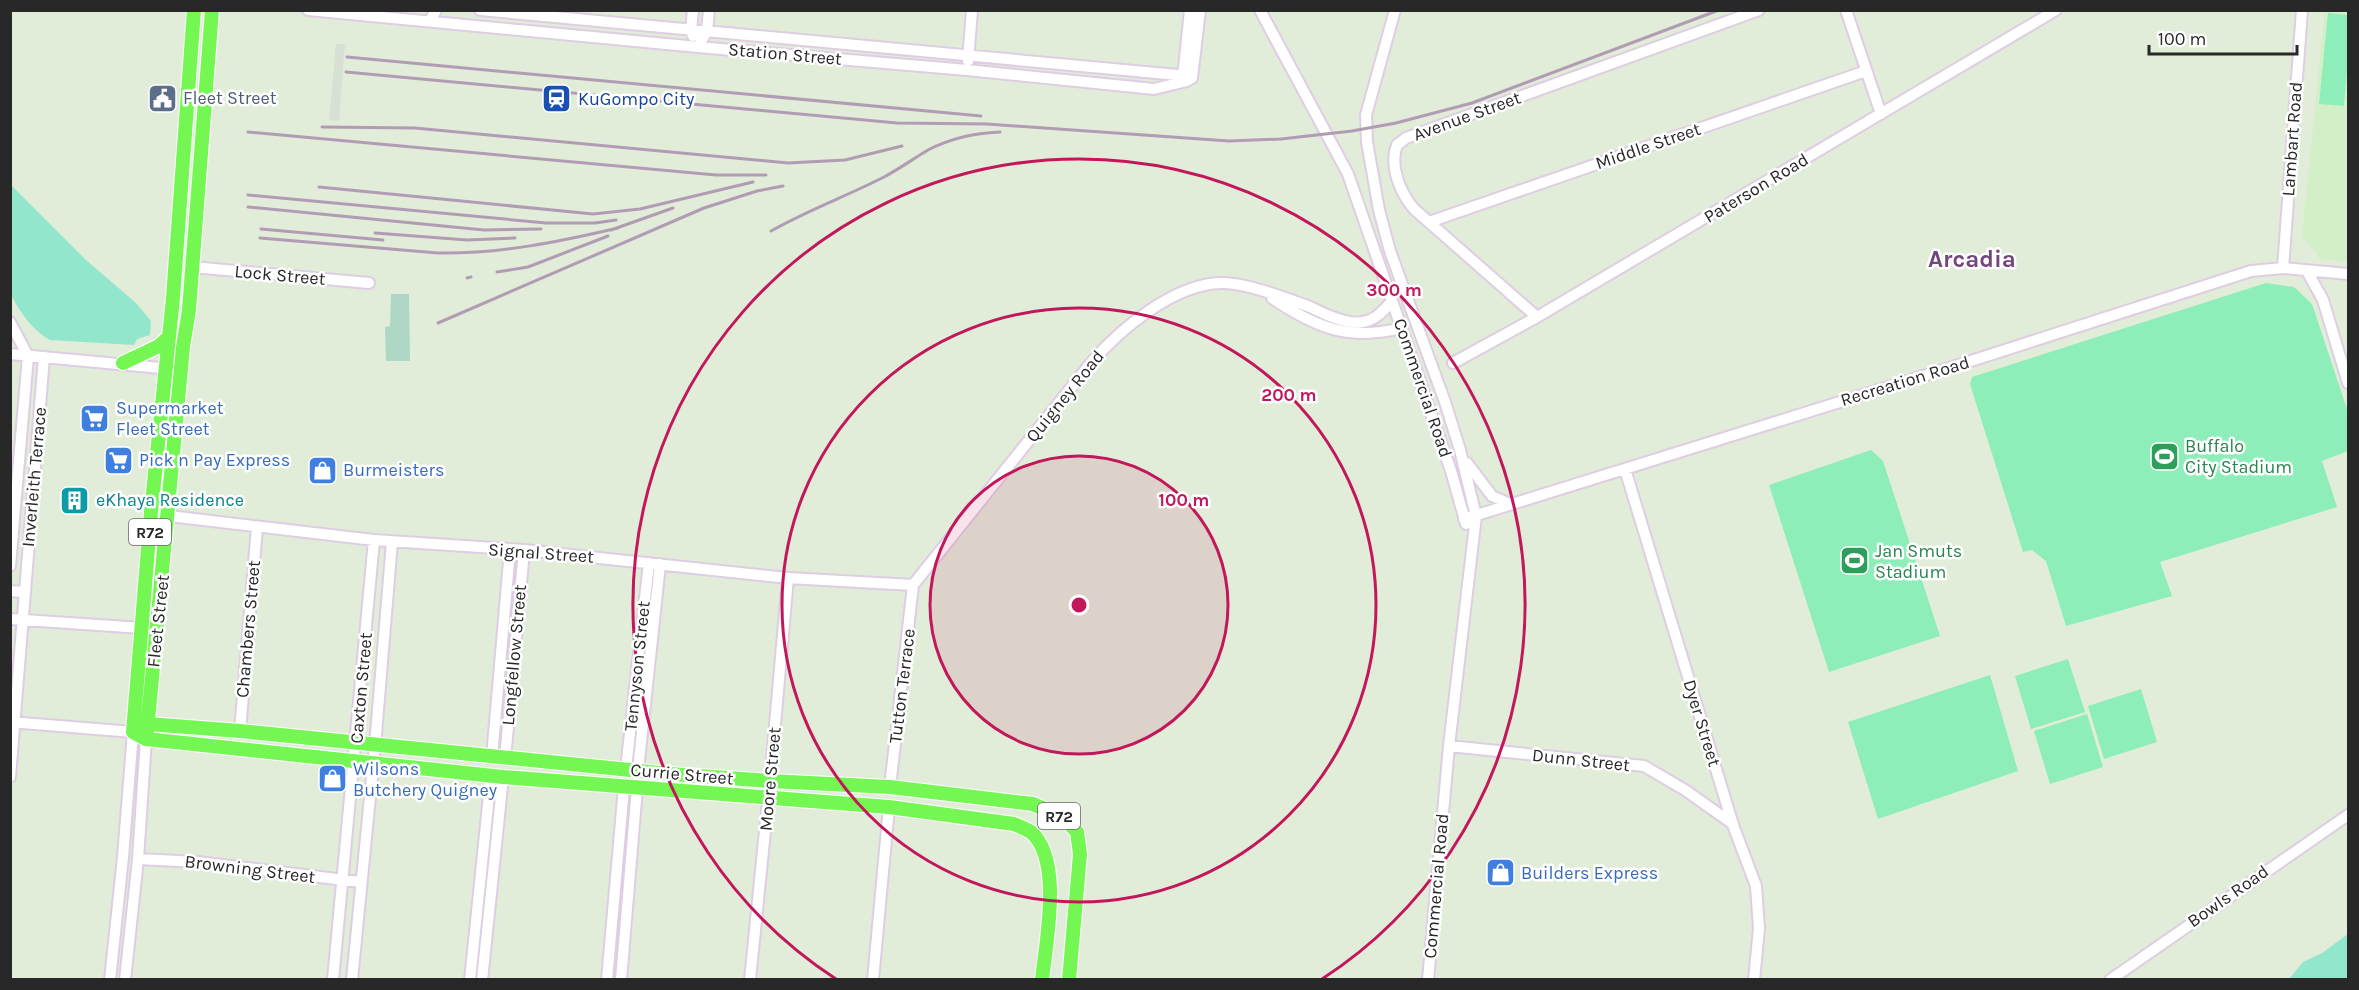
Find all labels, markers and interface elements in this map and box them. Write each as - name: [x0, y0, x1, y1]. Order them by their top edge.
- scale bar: [2149, 18, 2298, 56]
- text: 100 m: [2158, 28, 2206, 50]
- street label: Station Street: [727, 38, 843, 70]
- street label: Lambart Road: [2277, 81, 2307, 197]
- public building icon: Fleet Street: [146, 82, 178, 114]
- station icon: KuGompo City: [541, 83, 573, 115]
- street label: Avenue Street: [1410, 86, 1524, 146]
- place label: Fleet Street: [183, 87, 277, 109]
- place label: KuGompo City: [578, 88, 695, 110]
- street label: Middle Street: [1592, 118, 1704, 174]
- street label: Paterson Road: [1700, 148, 1812, 228]
- district label: Arcadia: [1928, 245, 2016, 273]
- street label: Lock Street: [234, 260, 327, 290]
- text: 300 m: [1366, 279, 1422, 301]
- street label: Commercial Road: [1389, 316, 1457, 460]
- street label: Quigney Road: [1021, 345, 1109, 447]
- street label: Recreation Road: [1838, 351, 1972, 411]
- text: 200 m: [1261, 384, 1317, 406]
- place label: Supermarket Fleet Street: [116, 397, 224, 440]
- supermarket icon: Supermarket Fleet Street: [79, 402, 111, 434]
- street label: Inverleith Terrace: [17, 406, 51, 548]
- place label: Buffalo City Stadium: [2185, 435, 2292, 478]
- sports icon: Buffalo City Stadium: [2148, 440, 2180, 472]
- supermarket icon: Pick n Pay Express: [102, 444, 134, 476]
- place label: Pick n Pay Express: [139, 449, 290, 471]
- shop icon: Burmeisters: [306, 454, 338, 486]
- place label: Burmeisters: [343, 459, 444, 481]
- building icon: eKhaya Residence: [59, 484, 91, 516]
- place label: eKhaya Residence: [96, 489, 244, 511]
- text: 100 m: [1159, 489, 1209, 511]
- road number: R72: [129, 519, 171, 545]
- street label: Signal Street: [487, 538, 595, 568]
- place label: Jan Smuts Stadium: [1875, 540, 1962, 583]
- sports icon: Jan Smuts Stadium: [1838, 545, 1870, 577]
- street label: Chambers Street: [231, 559, 265, 699]
- street label: Fleet Street: [142, 573, 174, 669]
- street label: Longfellow Street: [497, 583, 531, 726]
- centre of rings: [1069, 595, 1089, 615]
- street label: Tennyson Street: [619, 600, 655, 732]
- street label: Tutton Terrace: [884, 627, 920, 745]
- street label: Caxton Street: [345, 631, 377, 744]
- street label: Dyer Street: [1678, 677, 1726, 769]
- street label: Moore Street: [754, 726, 786, 832]
- street label: Dunn Street: [1531, 744, 1631, 776]
- place label: Wilsons Butchery Quigney: [353, 758, 498, 801]
- street label: Currie Street: [630, 759, 735, 789]
- shop icon: Wilsons Butchery Quigney: [316, 763, 348, 795]
- road number: R72: [1038, 803, 1080, 829]
- street label: Commercial Road: [1419, 813, 1453, 959]
- street label: Browning Street: [183, 850, 317, 888]
- shop icon: Builders Express: [1484, 857, 1516, 889]
- street label: Bowls Road: [2183, 860, 2273, 932]
- place label: Builders Express: [1521, 862, 1658, 884]

